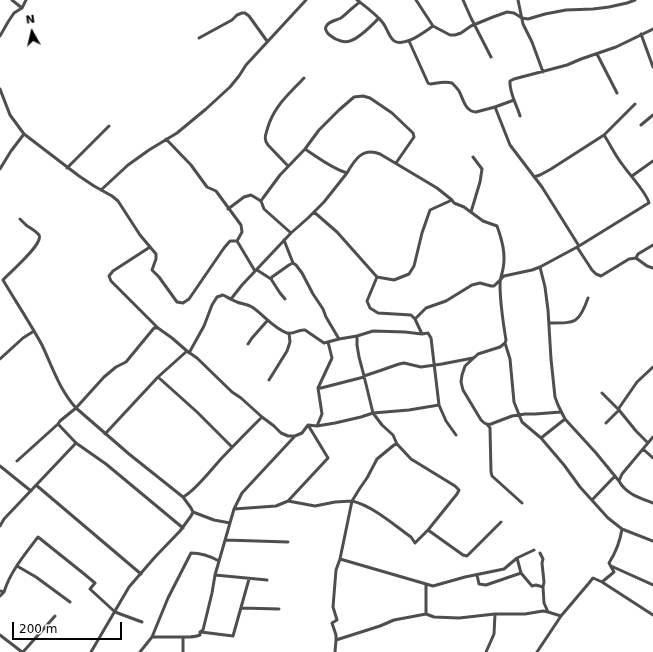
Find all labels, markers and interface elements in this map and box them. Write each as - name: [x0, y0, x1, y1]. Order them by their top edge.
- north arrow: [12, 12, 52, 52]
- text: N: [25, 13, 36, 27]
- scale bar: [14, 614, 124, 640]
- text: 200 m: [19, 622, 57, 636]

